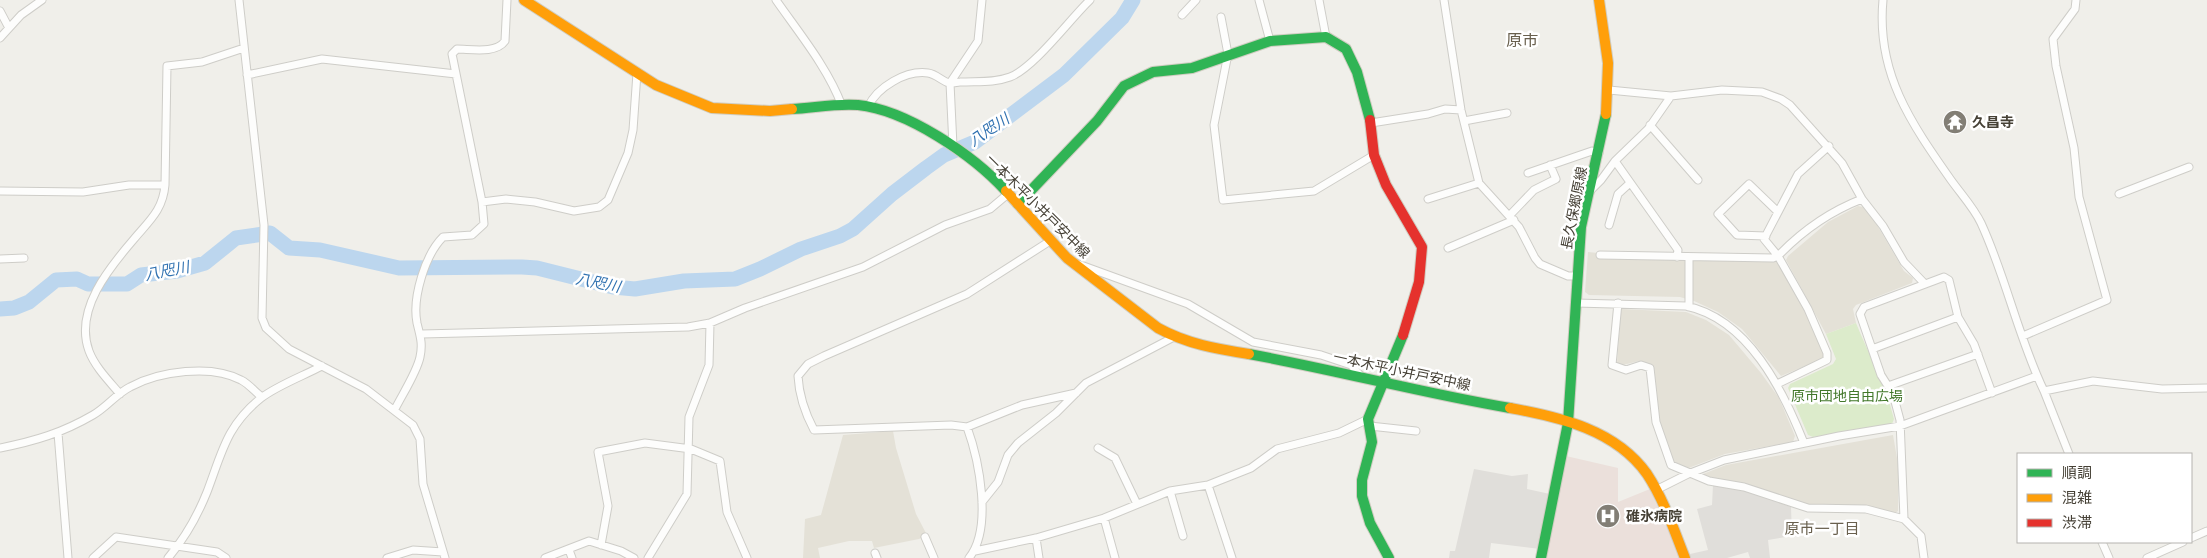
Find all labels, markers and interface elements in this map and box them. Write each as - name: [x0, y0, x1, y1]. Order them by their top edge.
- district label: 原市: [1506, 31, 1538, 50]
- water label: 八咫川: [965, 109, 1014, 150]
- temple icon: 久昌寺: [1942, 109, 1968, 135]
- place label: 久昌寺: [1972, 114, 2014, 131]
- street label: 一本木平小井戸安中線: [982, 151, 1093, 262]
- street label: 長久保郷原線: [1558, 165, 1591, 251]
- water label: 八咫川: [143, 257, 193, 284]
- water label: 八咫川: [574, 270, 624, 297]
- street label: 一本木平小井戸安中線: [1332, 349, 1472, 394]
- park label: 原市団地自由広場: [1791, 388, 1903, 405]
- legend: [2017, 453, 2192, 543]
- text: 順調: [2062, 464, 2092, 482]
- text: 混雑: [2062, 489, 2092, 507]
- hospital icon: 碓氷病院: [1595, 503, 1621, 529]
- place label: 碓氷病院: [1626, 508, 1682, 525]
- text: 渋滞: [2062, 514, 2092, 532]
- district label: 原市一丁目: [1784, 520, 1860, 538]

